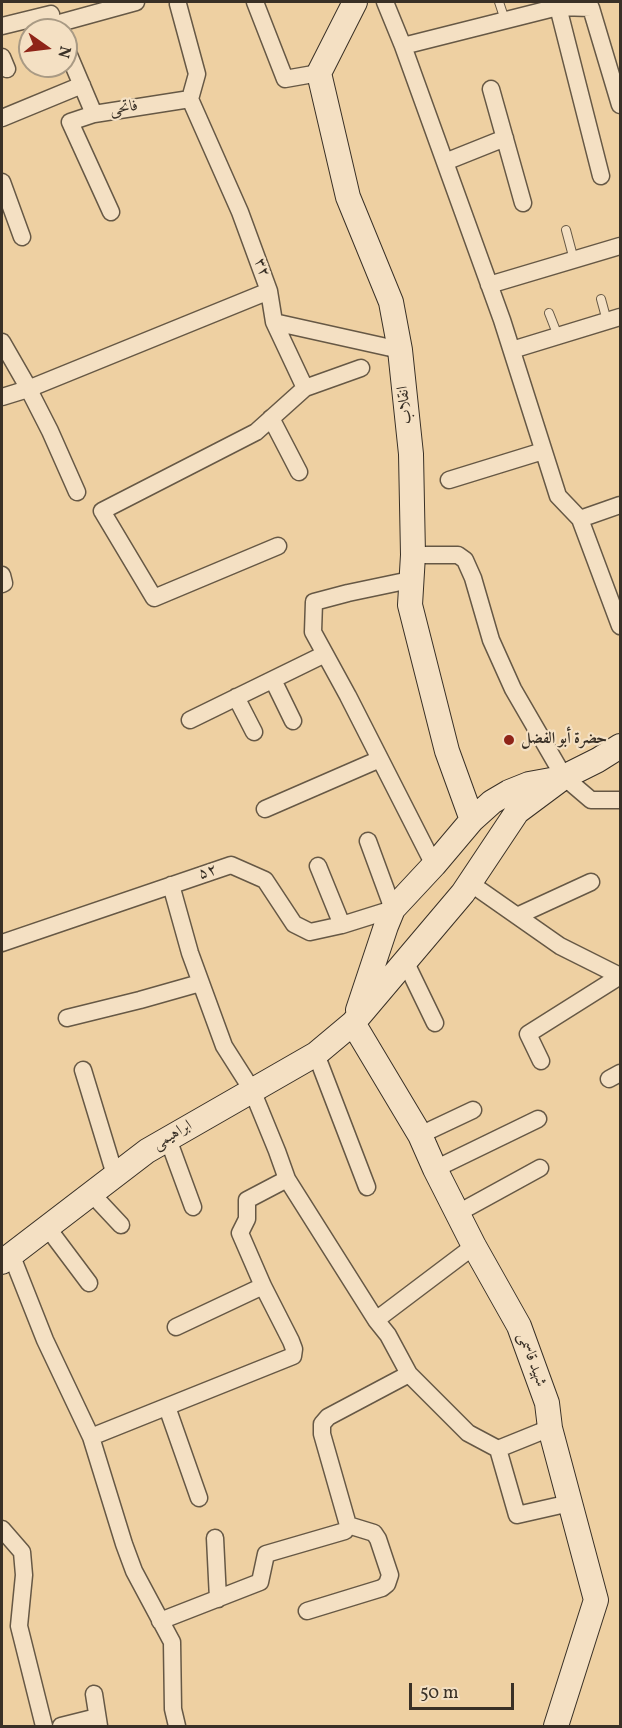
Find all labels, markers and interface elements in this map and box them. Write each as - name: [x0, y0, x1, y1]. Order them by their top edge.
- north arrow: [18, 18, 78, 78]
- text: N: [51, 44, 76, 60]
- street label: فاتحی: [109, 97, 139, 121]
- street label: ۳۲: [249, 256, 273, 280]
- street label: انقلاب: [394, 385, 418, 425]
- place label: حضرة أبو الفضل: [521, 730, 607, 750]
- marker: حضرة أبو الفضل: [502, 733, 516, 747]
- street label: ۵۲: [196, 861, 220, 885]
- street label: ابراهیمی: [150, 1117, 196, 1155]
- street label: شهید قاسمی: [512, 1330, 550, 1390]
- scale bar: [412, 1671, 517, 1709]
- text: 50 m: [420, 1681, 459, 1706]

